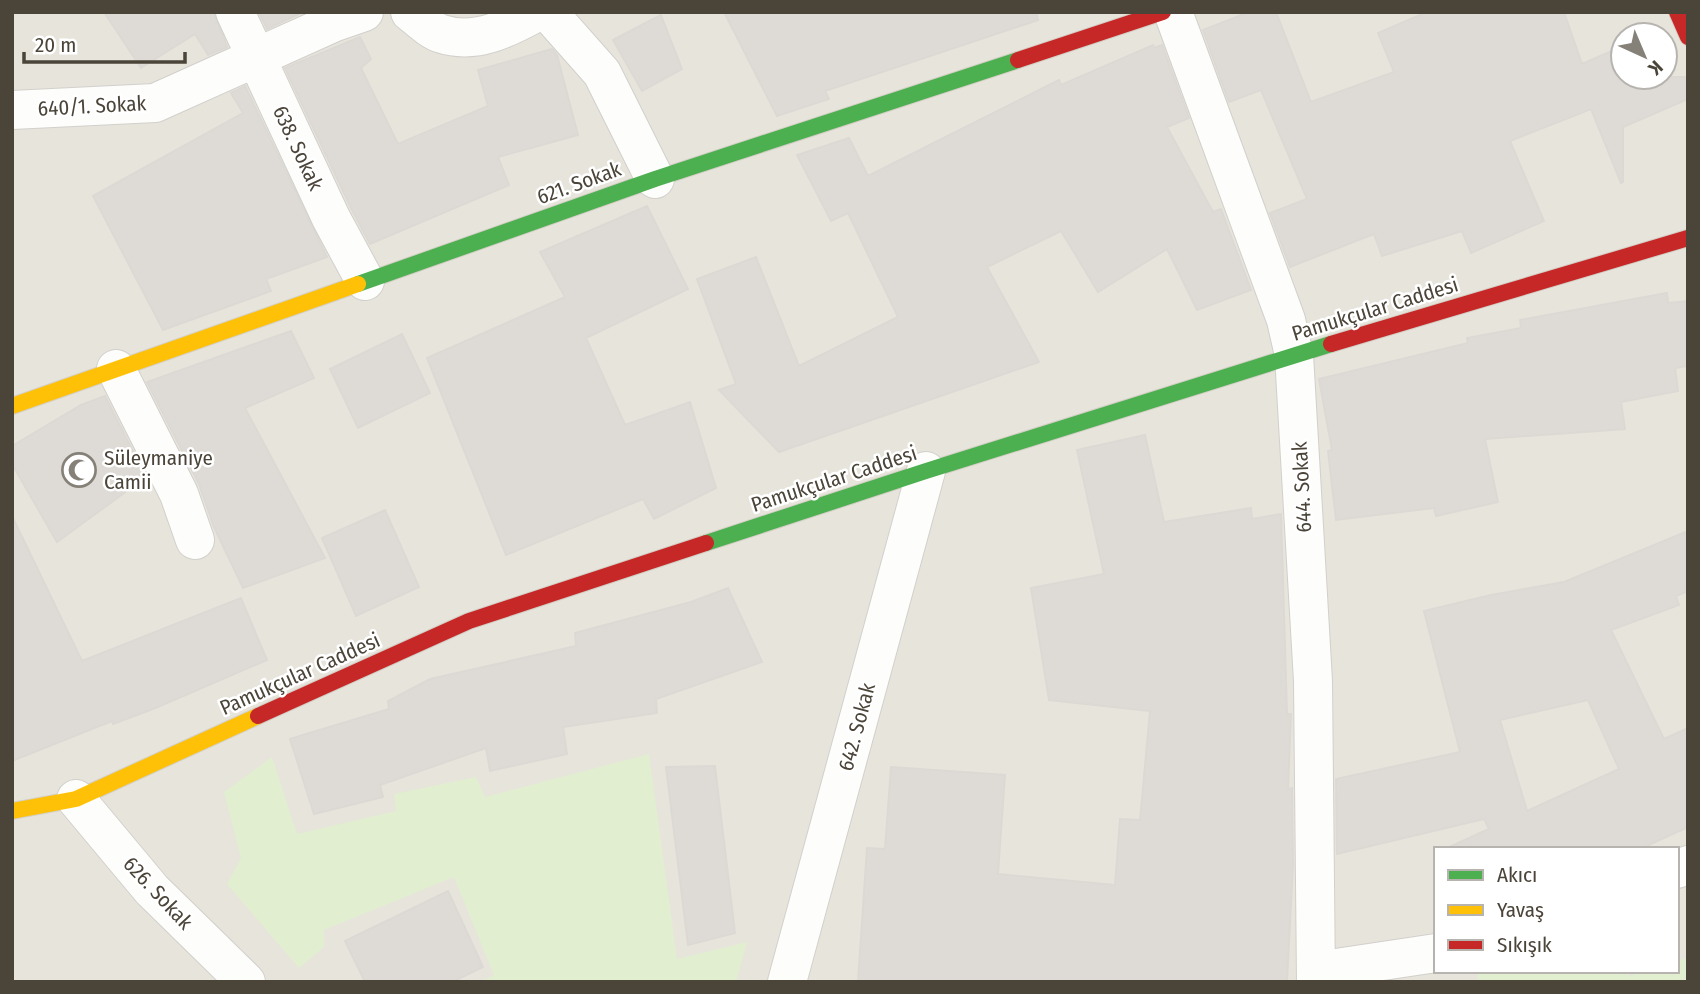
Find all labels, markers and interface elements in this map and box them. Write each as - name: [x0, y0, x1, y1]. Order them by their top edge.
- scale bar: [24, 21, 186, 65]
- north arrow: [1609, 21, 1679, 91]
- text: 20 m: [35, 32, 76, 58]
- text: K: [1643, 56, 1667, 81]
- street label: 640/1. Sokak: [37, 90, 147, 122]
- street label: 638. Sokak: [267, 101, 329, 195]
- street label: 621. Sokak: [533, 156, 625, 210]
- street label: Pamukçular Caddesi: [1289, 271, 1461, 347]
- street label: Pamukçular Caddesi: [748, 440, 920, 518]
- street label: 644. Sokak: [1287, 441, 1317, 533]
- place label: Süleymaniye Camii: [104, 445, 213, 495]
- mosque icon: Süleymaniye Camii: [60, 451, 98, 489]
- street label: Pamukçular Caddesi: [216, 627, 384, 721]
- street label: 642. Sokak: [833, 680, 881, 774]
- legend: [1434, 847, 1679, 973]
- street label: 626. Sokak: [118, 851, 198, 935]
- text: Akıcı: [1497, 862, 1537, 888]
- text: Yavaş: [1497, 897, 1544, 923]
- text: Sıkışık: [1497, 932, 1552, 958]

